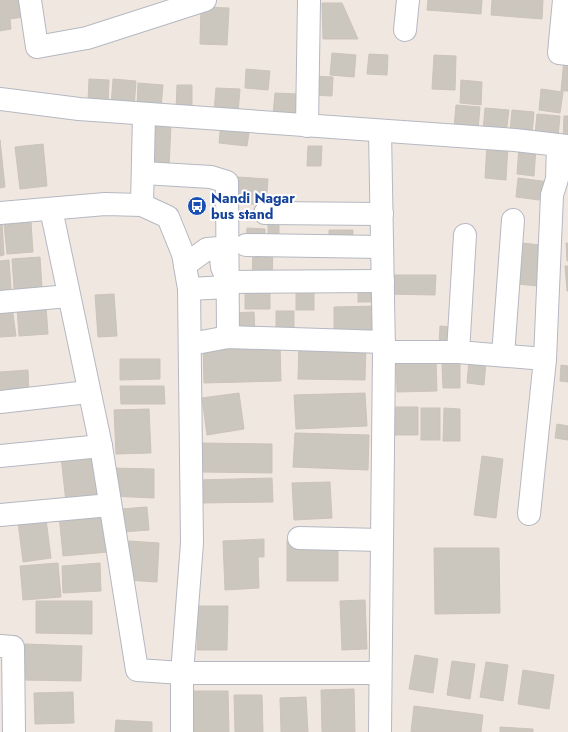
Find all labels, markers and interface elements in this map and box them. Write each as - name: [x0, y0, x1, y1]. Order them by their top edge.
- place label: Nandi Nagar bus stand: [211, 188, 295, 224]
- bus stop icon: Nandi Nagar bus stand: [186, 195, 208, 217]

